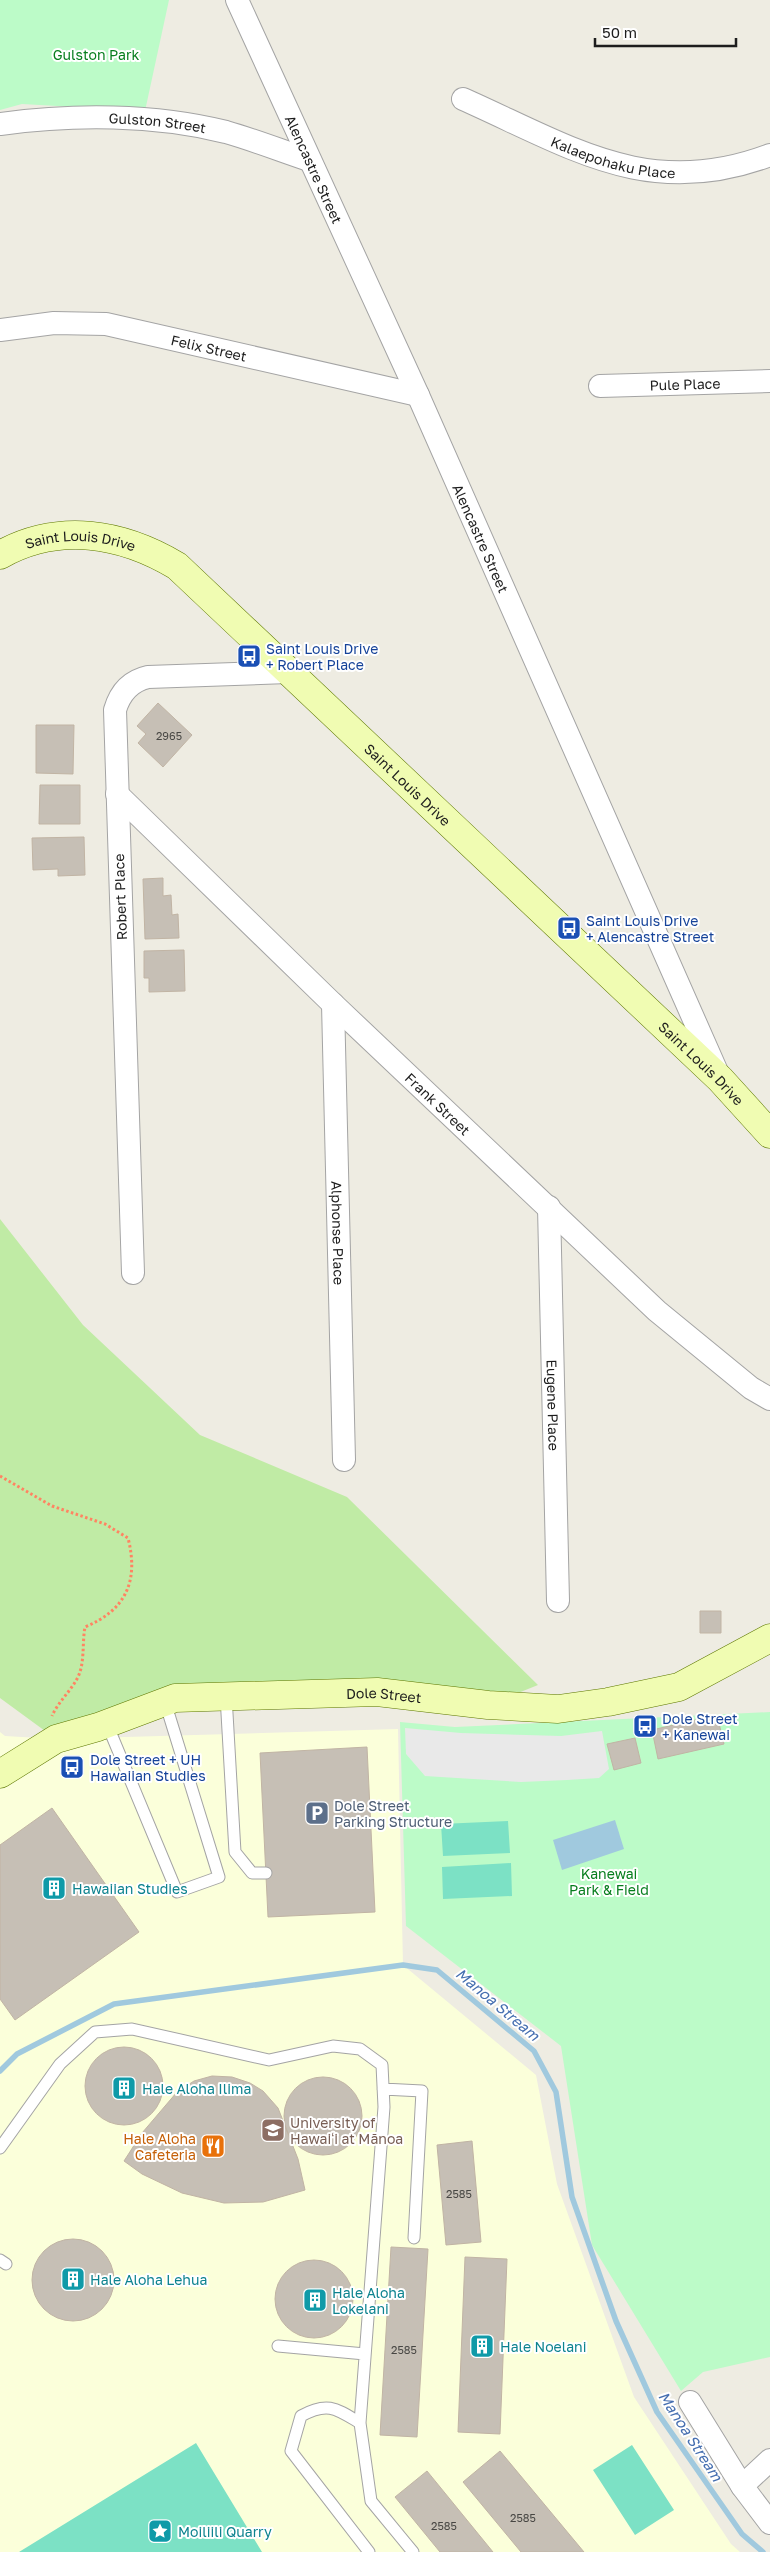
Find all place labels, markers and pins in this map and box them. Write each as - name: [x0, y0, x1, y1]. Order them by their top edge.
- place label: Saint Louis Drive + Robert Place: [266, 640, 378, 673]
- bus stop icon: Saint Louis Drive + Robert Place: [236, 643, 262, 669]
- place label: Saint Louis Drive + Alencastre Street: [586, 912, 714, 945]
- bus stop icon: Saint Louis Drive + Alencastre Street: [556, 915, 582, 941]
- place label: Dole Street + Kanewai: [662, 1710, 738, 1743]
- bus stop icon: Dole Street + Kanewai: [632, 1713, 658, 1739]
- place label: Dole Street + UH Hawaiian Studies: [90, 1751, 206, 1784]
- bus stop icon: Dole Street + UH Hawaiian Studies: [59, 1754, 85, 1780]
- place label: Dole Street Parking Structure: [334, 1797, 452, 1830]
- parking icon: Dole Street Parking Structure: [304, 1800, 330, 1826]
- building icon: Hawaiian Studies: [41, 1875, 67, 1901]
- place label: Hawaiian Studies: [72, 1880, 188, 1897]
- building icon: Hale Aloha Ilima: [111, 2075, 137, 2101]
- place label: Hale Aloha Ilima: [142, 2080, 251, 2097]
- place label: University of Hawaiʻi at Mānoa: [290, 2114, 403, 2147]
- school or university icon: University of Hawaiʻi at Mānoa: [260, 2117, 286, 2143]
- place label: Hale Aloha Cafeteria: [123, 2130, 196, 2163]
- restaurant icon: Hale Aloha Cafeteria: [200, 2133, 226, 2159]
- building icon: Hale Aloha Lehua: [60, 2266, 86, 2292]
- place label: Hale Aloha Lehua: [90, 2271, 207, 2288]
- place label: Hale Aloha Lokelani: [332, 2284, 405, 2317]
- building icon: Hale Aloha Lokelani: [302, 2287, 328, 2313]
- building icon: Hale Noelani: [469, 2333, 495, 2359]
- place label: Hale Noelani: [500, 2338, 586, 2355]
- place icon: Moiliili Quarry: [147, 2518, 173, 2544]
- place label: Moiliili Quarry: [178, 2523, 272, 2540]

